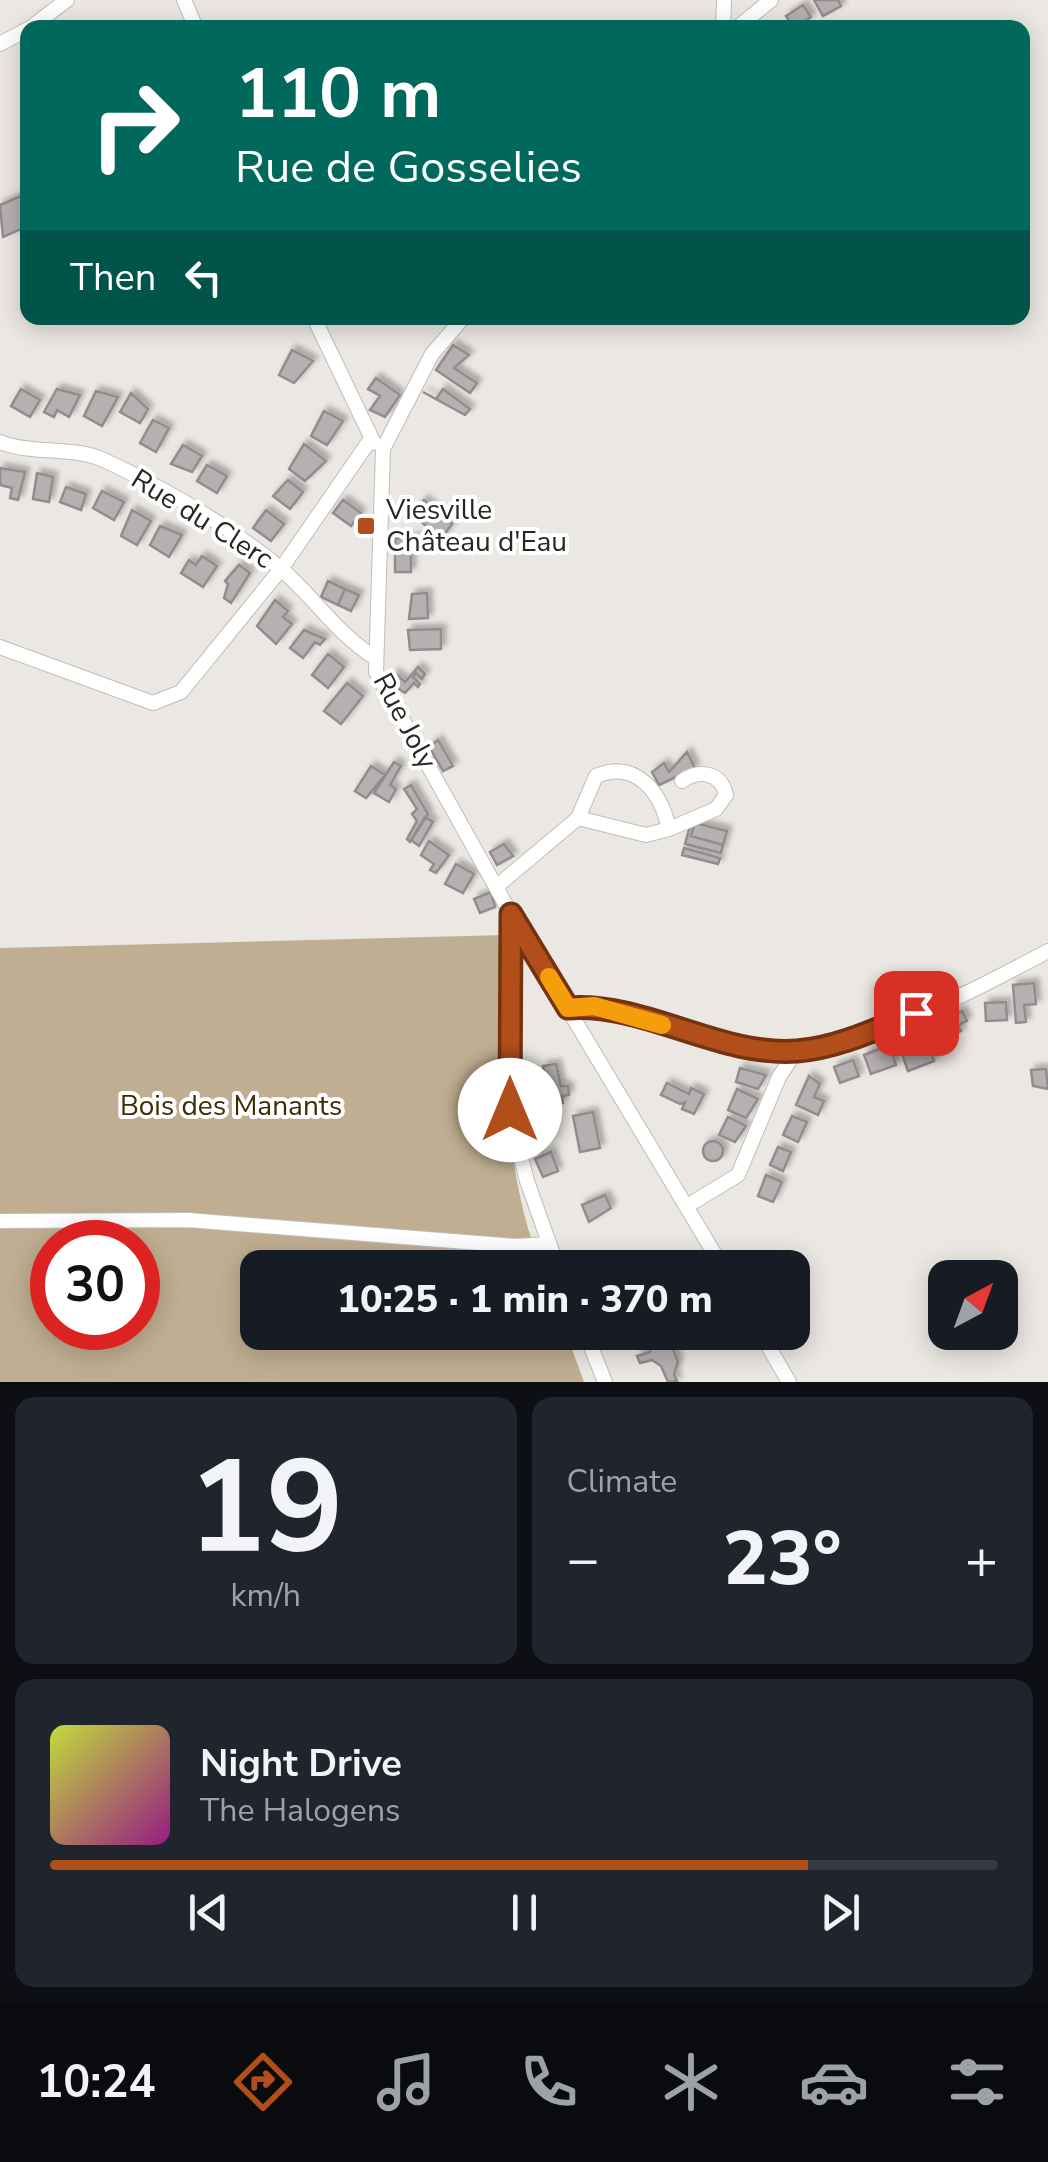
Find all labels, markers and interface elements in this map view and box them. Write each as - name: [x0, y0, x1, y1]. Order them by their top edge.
- text: 110 m: [235, 46, 441, 142]
- icon: right: [70, 60, 200, 190]
- text: Rue de Gosselies: [235, 137, 582, 198]
- icon: left: [176, 250, 231, 305]
- text: Then: [70, 252, 156, 303]
- street label: Rue du Clerc: [124, 460, 280, 578]
- place label: Viesville Château d'Eau: [385, 491, 567, 561]
- marker: Viesville Château d'Eau: [355, 515, 377, 537]
- street label: Rue Joly: [364, 666, 446, 776]
- pin: [874, 971, 959, 1056]
- icon: arrive: [889, 986, 944, 1041]
- position arrow: [458, 1058, 562, 1162]
- park label: Bois des Manants: [120, 1087, 342, 1125]
- speed limit sign: 30: [30, 1220, 160, 1350]
- north arrow: [928, 1260, 1018, 1350]
- map controls: [928, 1260, 1018, 1350]
- text: 10:25 · 1 min · 370 m: [337, 1274, 713, 1325]
- text: 19: [188, 1420, 344, 1597]
- text: Climate: [567, 1460, 677, 1503]
- text: 23°: [723, 1508, 842, 1610]
- text: −: [567, 1522, 600, 1597]
- text: +: [965, 1522, 998, 1597]
- text: km/h: [230, 1574, 301, 1617]
- text: Night Drive: [200, 1738, 402, 1789]
- text: The Halogens: [200, 1789, 400, 1832]
- icon: previous: [181, 1885, 236, 1940]
- icon: pause: [497, 1885, 552, 1940]
- icon: next: [813, 1885, 868, 1940]
- icon: directions: [228, 2047, 298, 2117]
- icon: music: [371, 2047, 441, 2117]
- icon: phone: [514, 2047, 584, 2117]
- icon: climate: [656, 2047, 726, 2117]
- icon: car: [799, 2047, 869, 2117]
- icon: filters: [942, 2047, 1012, 2117]
- text: 10:24: [36, 2052, 156, 2113]

